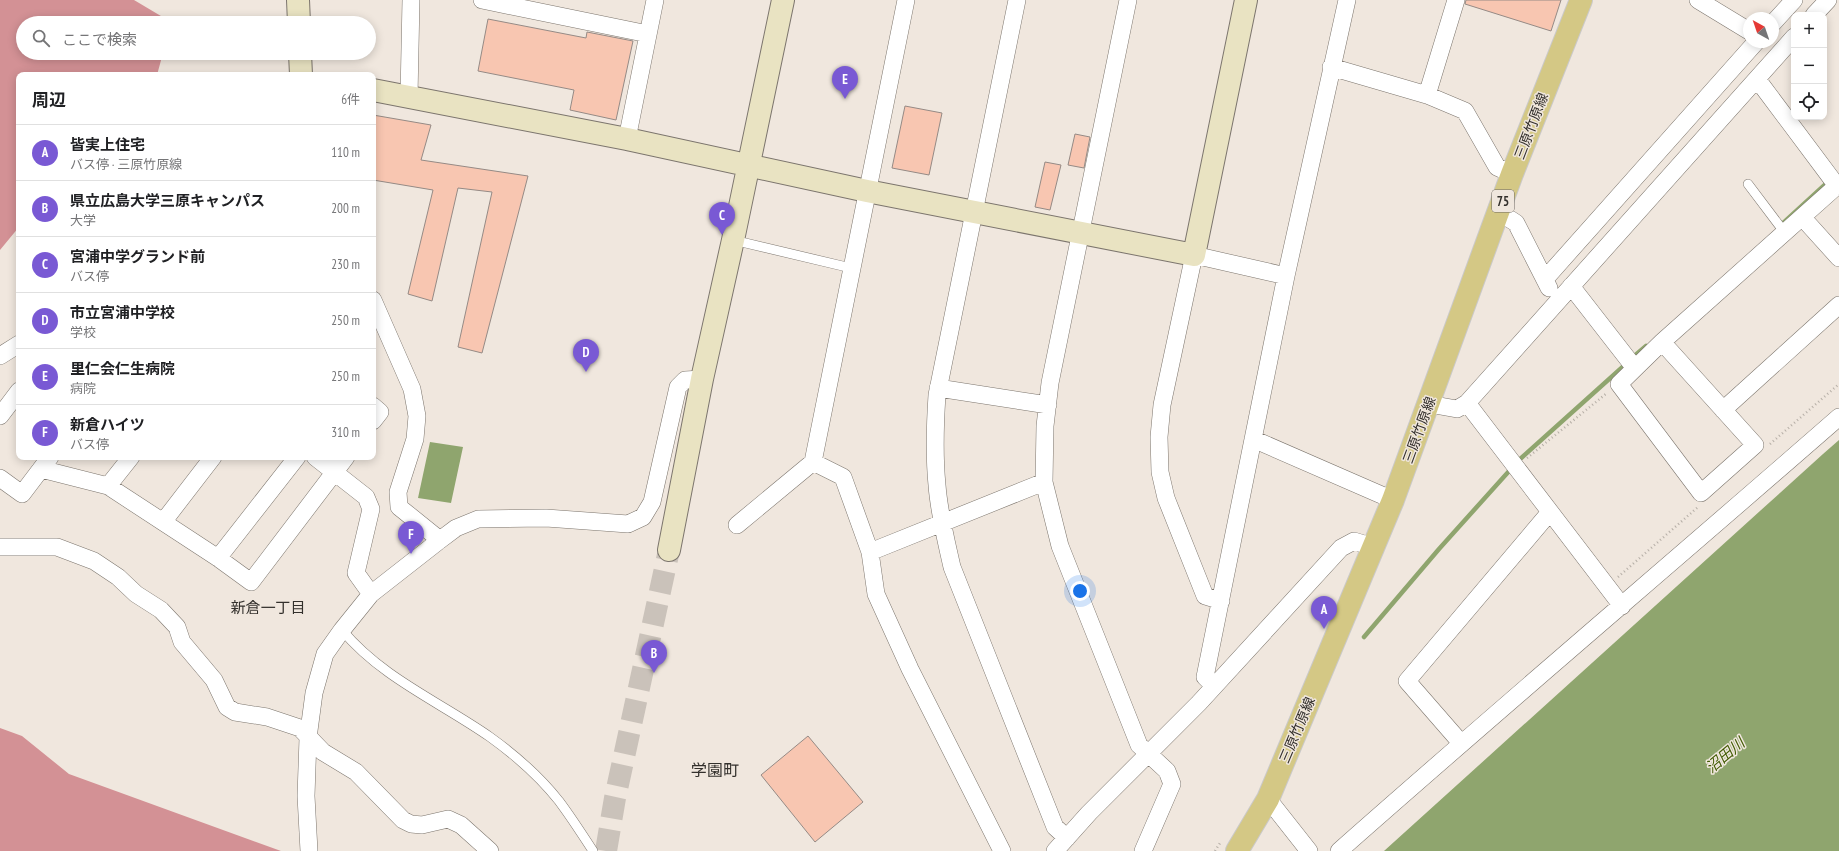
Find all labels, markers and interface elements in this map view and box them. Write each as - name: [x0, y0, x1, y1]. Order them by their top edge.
- north arrow: [1743, 12, 1779, 48]
- map controls: [1791, 12, 1827, 120]
- button: +: [1791, 12, 1827, 48]
- search box: [16, 16, 376, 60]
- icon: search: [30, 27, 52, 49]
- text: ここで検索: [62, 30, 137, 49]
- button: −: [1791, 48, 1827, 84]
- pin: E: [832, 66, 858, 99]
- button: locate: [1791, 84, 1827, 120]
- text: 周辺: [32, 89, 66, 111]
- street label: 三原竹原線: [1510, 90, 1552, 162]
- text: 6件: [341, 91, 360, 108]
- text: 皆実上住宅: [70, 135, 145, 154]
- text: A: [42, 144, 48, 161]
- text: 110 m: [331, 144, 360, 161]
- text: バス停 · 三原竹原線: [70, 156, 182, 173]
- road number: 75: [1492, 190, 1514, 212]
- text: 県立広島大学三原キャンパス: [70, 191, 265, 210]
- text: B: [42, 200, 48, 217]
- text: 200 m: [331, 200, 360, 217]
- pin: C: [709, 202, 735, 235]
- text: 大学: [70, 212, 96, 229]
- text: 宮浦中学グランド前: [70, 247, 205, 266]
- text: C: [42, 256, 48, 273]
- text: 230 m: [331, 256, 360, 273]
- text: バス停: [70, 268, 109, 285]
- text: 市立宮浦中学校: [70, 303, 175, 322]
- text: D: [42, 312, 48, 329]
- text: 250 m: [331, 312, 360, 329]
- text: 学校: [70, 324, 96, 341]
- pin: D: [573, 339, 599, 372]
- text: 里仁会仁生病院: [70, 359, 175, 378]
- text: E: [42, 368, 48, 385]
- text: 250 m: [331, 368, 360, 385]
- text: 病院: [70, 380, 96, 397]
- street label: 三原竹原線: [1399, 394, 1439, 466]
- text: 新倉ハイツ: [70, 415, 145, 434]
- text: F: [42, 424, 48, 441]
- text: 310 m: [331, 424, 360, 441]
- text: バス停: [70, 436, 109, 453]
- pin: F: [398, 521, 424, 554]
- your location: [1070, 581, 1090, 601]
- pin: A: [1311, 596, 1337, 629]
- district label: 新倉一丁目: [230, 598, 306, 617]
- pin: B: [641, 640, 667, 673]
- street label: 三原竹原線: [1275, 694, 1319, 766]
- water label: 沼田川: [1702, 732, 1750, 777]
- district label: 学園町: [691, 760, 739, 780]

